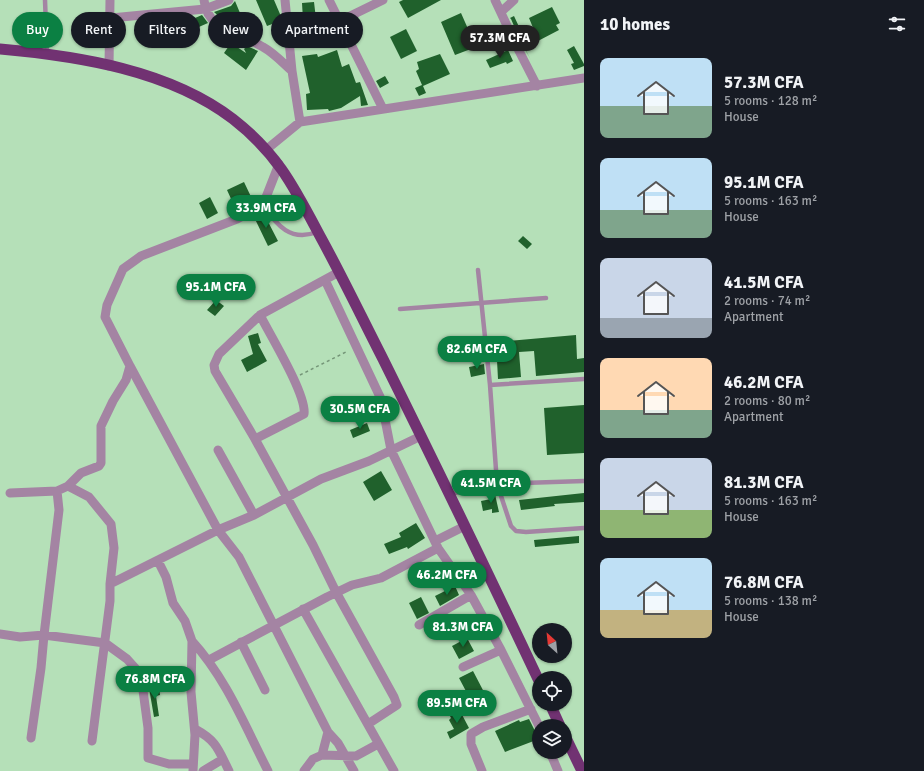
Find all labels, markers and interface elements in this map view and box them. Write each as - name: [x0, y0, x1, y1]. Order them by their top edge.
- chip: Buy: [12, 12, 63, 48]
- chip: Rent: [71, 12, 126, 48]
- chip: Filters: [134, 12, 200, 48]
- chip: New: [208, 12, 263, 48]
- chip: Apartment: [271, 12, 363, 48]
- icon: filters: [886, 13, 908, 35]
- text: 10 homes: [600, 14, 670, 35]
- pin: 57.3M CFA: [454, 25, 546, 59]
- text: 57.3M CFA: [470, 30, 530, 46]
- text: 57.3M CFA: [724, 72, 804, 93]
- icon: home: [632, 74, 680, 122]
- text: 5 rooms · 128 m²: [724, 93, 817, 109]
- text: House: [724, 109, 759, 125]
- text: 95.1M CFA: [724, 172, 804, 193]
- icon: home: [632, 174, 680, 222]
- text: 5 rooms · 163 m²: [724, 193, 817, 209]
- pin: 33.9M CFA: [220, 195, 312, 229]
- text: 33.9M CFA: [236, 200, 296, 216]
- text: House: [724, 209, 759, 225]
- text: 41.5M CFA: [724, 272, 804, 293]
- pin: 95.1M CFA: [170, 274, 262, 308]
- icon: home: [632, 274, 680, 322]
- text: 95.1M CFA: [186, 279, 246, 295]
- text: 2 rooms · 74 m²: [724, 293, 810, 309]
- text: Apartment: [724, 309, 784, 325]
- pin: 82.6M CFA: [431, 336, 523, 370]
- text: 82.6M CFA: [447, 341, 507, 357]
- text: 46.2M CFA: [724, 372, 804, 393]
- icon: home: [632, 374, 680, 422]
- text: 2 rooms · 80 m²: [724, 393, 810, 409]
- pin: 30.5M CFA: [314, 396, 406, 430]
- text: 30.5M CFA: [330, 401, 390, 417]
- text: Apartment: [724, 409, 784, 425]
- pin: 41.5M CFA: [445, 470, 537, 504]
- text: 81.3M CFA: [724, 472, 804, 493]
- icon: home: [632, 474, 680, 522]
- text: 41.5M CFA: [461, 475, 521, 491]
- text: 5 rooms · 163 m²: [724, 493, 817, 509]
- text: House: [724, 509, 759, 525]
- pin: 46.2M CFA: [401, 562, 493, 596]
- text: 46.2M CFA: [417, 567, 477, 583]
- text: 76.8M CFA: [724, 572, 804, 593]
- icon: home: [632, 574, 680, 622]
- text: 5 rooms · 138 m²: [724, 593, 817, 609]
- text: House: [724, 609, 759, 625]
- pin: 81.3M CFA: [417, 614, 509, 648]
- text: 81.3M CFA: [433, 619, 493, 635]
- north arrow: [532, 623, 572, 663]
- map controls: [532, 623, 572, 759]
- pin: 76.8M CFA: [109, 666, 201, 700]
- text: 76.8M CFA: [125, 671, 185, 687]
- button: locate: [532, 671, 572, 711]
- pin: 89.5M CFA: [411, 690, 503, 724]
- text: 89.5M CFA: [427, 695, 487, 711]
- button: layers: [532, 719, 572, 759]

